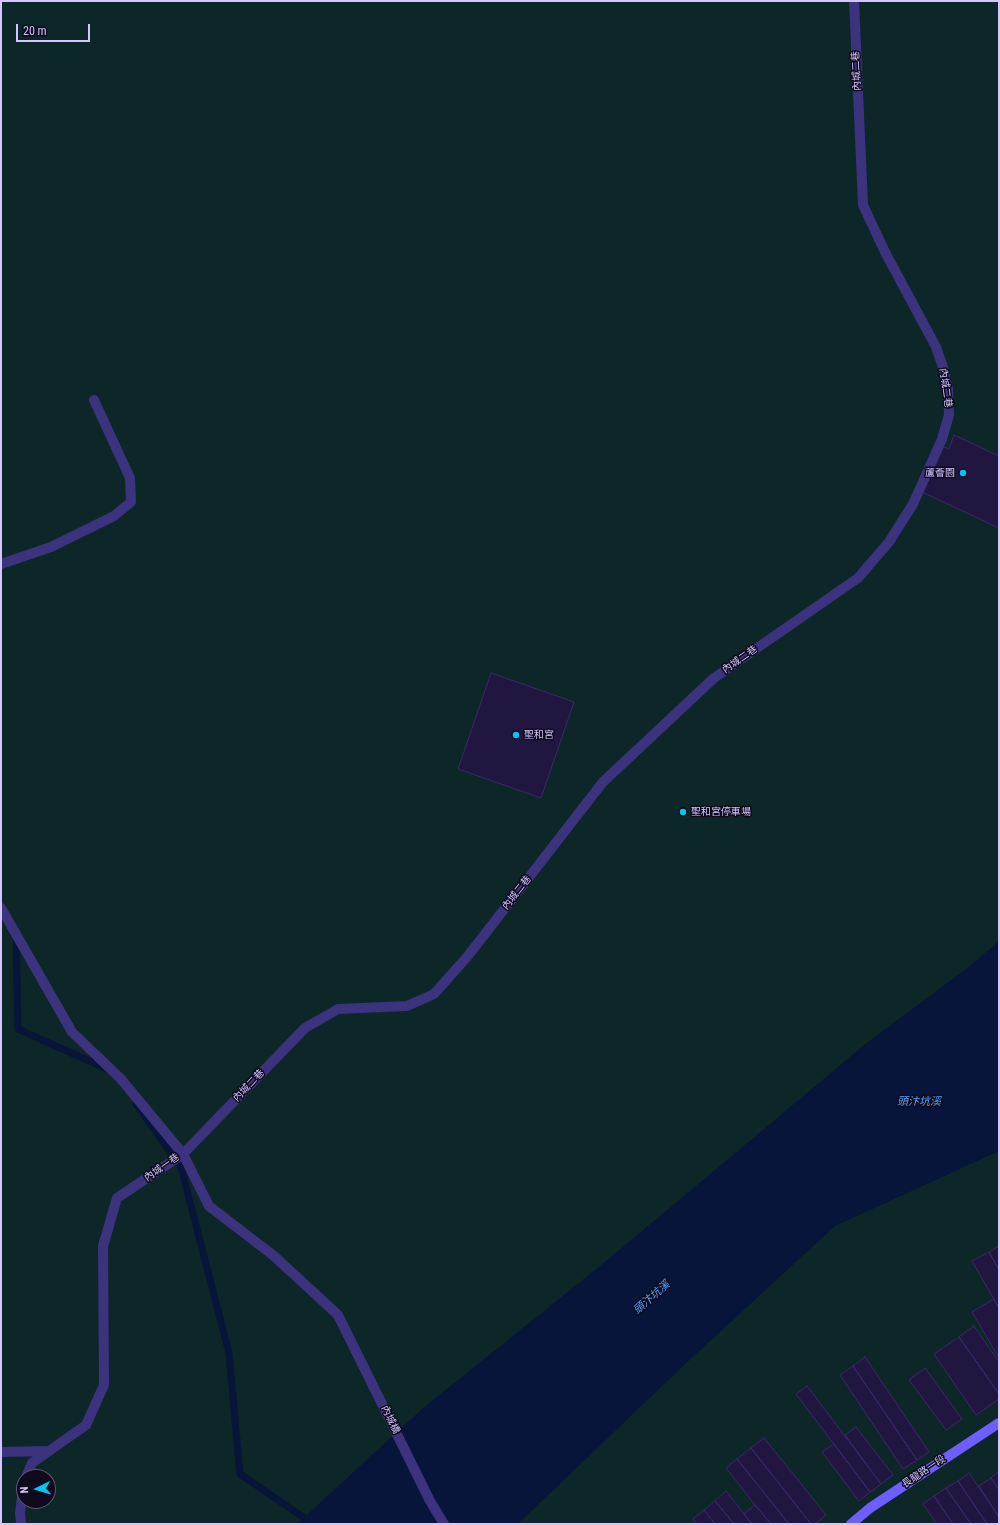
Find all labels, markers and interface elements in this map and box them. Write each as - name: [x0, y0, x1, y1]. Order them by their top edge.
- scale bar: [18, 16, 92, 42]
- text: 20 m: [23, 24, 47, 38]
- street label: 內城二巷: [850, 51, 864, 91]
- street label: 內城二巷: [936, 367, 954, 409]
- place label: 蘆薈園: [925, 467, 955, 479]
- marker: 蘆薈園: [958, 468, 968, 478]
- street label: 內城二巷: [720, 644, 760, 676]
- place label: 聖和宮: [524, 729, 554, 741]
- marker: 聖和宮: [511, 730, 521, 740]
- place label: 聖和宮停車場: [691, 806, 751, 818]
- marker: 聖和宮停車場: [678, 807, 688, 817]
- street label: 內城二巷: [500, 874, 534, 912]
- street label: 內城二巷: [231, 1067, 267, 1105]
- water label: 頭汴坑溪: [897, 1095, 941, 1109]
- street label: 內城一巷: [142, 1152, 182, 1184]
- water label: 頭汴坑溪: [631, 1279, 673, 1317]
- street label: 內城橋: [378, 1404, 402, 1436]
- street label: 長龍路一段: [900, 1453, 948, 1491]
- north arrow: [16, 1469, 56, 1509]
- text: N: [18, 1486, 31, 1494]

